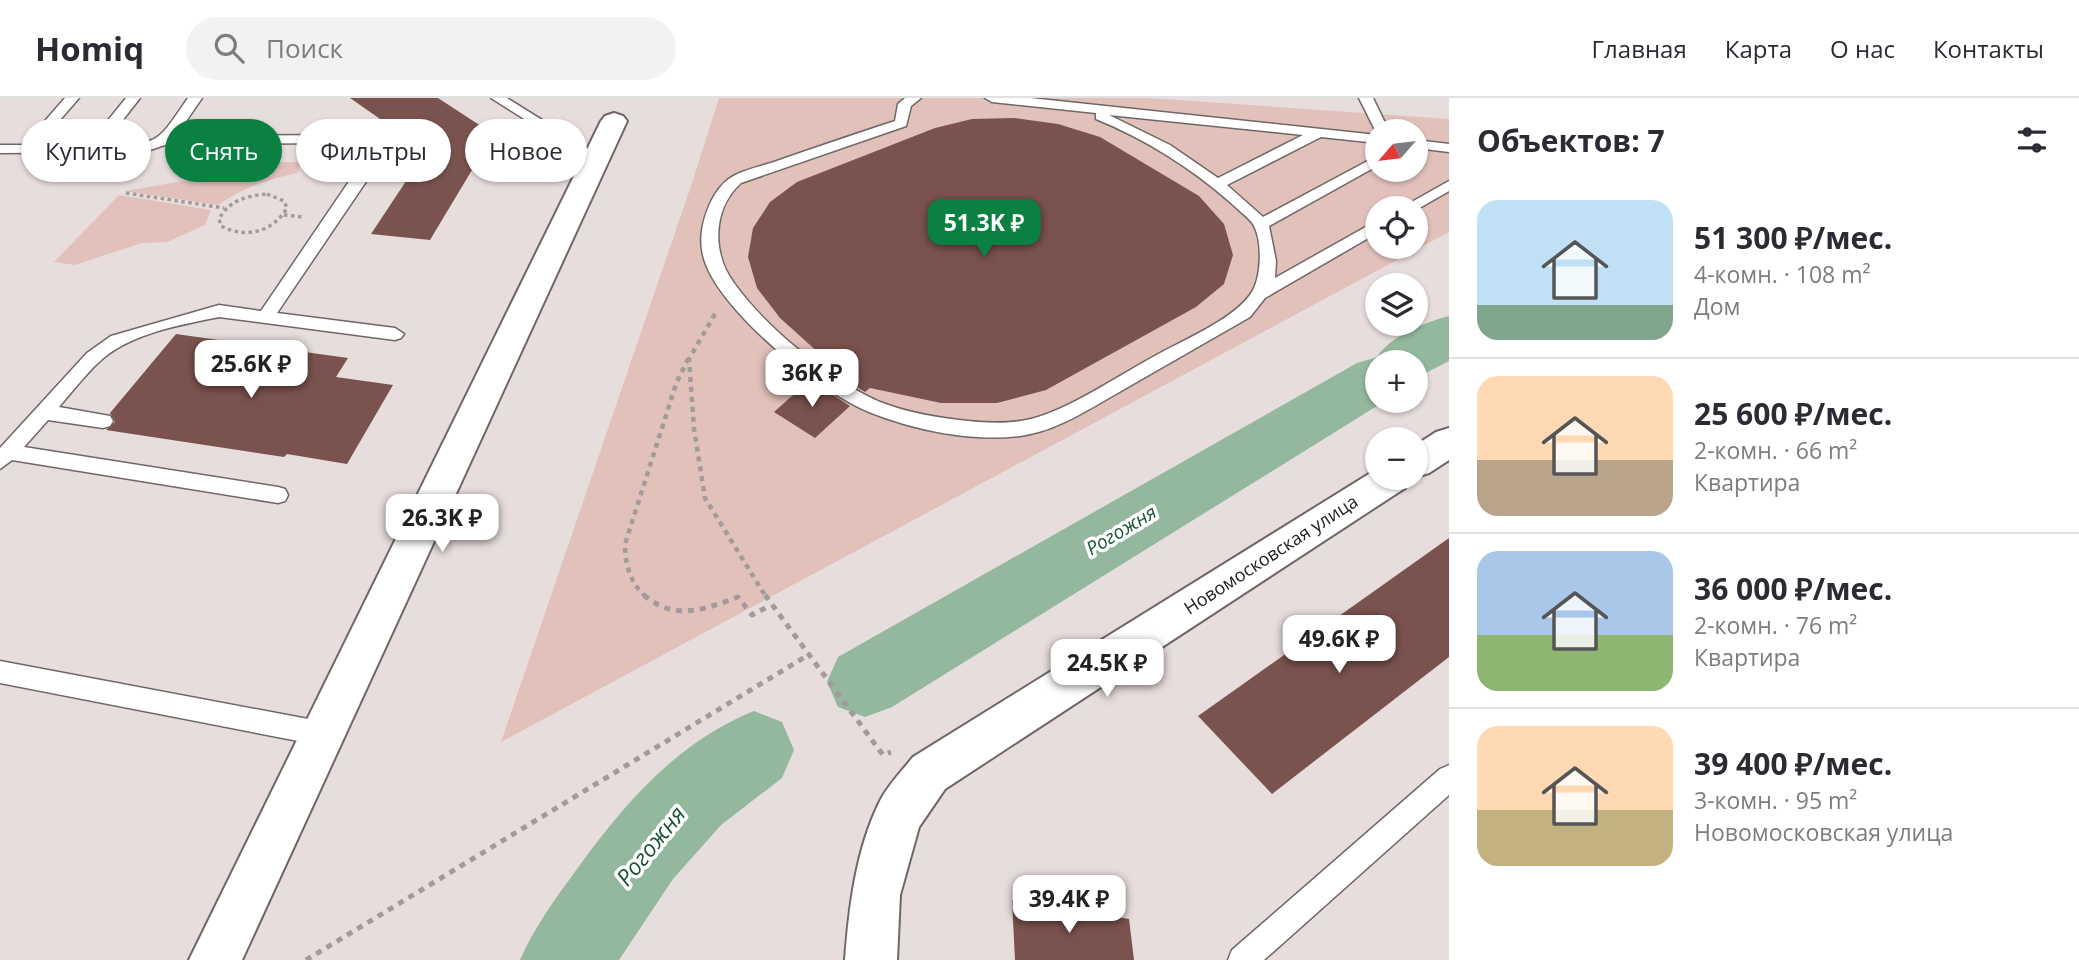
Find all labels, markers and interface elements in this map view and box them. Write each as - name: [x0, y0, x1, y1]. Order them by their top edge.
- search box: [186, 17, 676, 80]
- text: Homiq: [35, 26, 144, 71]
- icon: search: [210, 29, 248, 67]
- text: Поиск: [266, 30, 343, 66]
- text: Главная: [1592, 32, 1687, 65]
- text: Карта: [1725, 32, 1792, 65]
- text: О нас: [1830, 32, 1895, 65]
- text: Контакты: [1933, 32, 2044, 65]
- chip: Купить: [21, 119, 151, 182]
- chip: Снять: [165, 119, 282, 182]
- chip: Фильтры: [296, 119, 451, 182]
- chip: Новое: [465, 119, 587, 182]
- north arrow: [1365, 119, 1428, 182]
- map controls: [1365, 119, 1428, 490]
- text: Объектов: 7: [1477, 120, 1665, 161]
- icon: filters: [2013, 121, 2051, 159]
- button: locate: [1365, 196, 1428, 259]
- pin: 51.3K ₽: [919, 200, 1049, 259]
- text: 51.3K ₽: [944, 206, 1024, 238]
- text: 51 300 ₽/мес.: [1694, 217, 1892, 258]
- icon: home: [1533, 228, 1617, 312]
- text: 4-комн. · 108 m²: [1694, 258, 1870, 290]
- button: layers: [1365, 273, 1428, 336]
- text: Дом: [1694, 290, 1740, 322]
- pin: 25.6K ₽: [186, 341, 316, 400]
- text: 25.6K ₽: [211, 347, 291, 379]
- pin: 36K ₽: [763, 350, 861, 409]
- button: +: [1365, 350, 1428, 413]
- text: 36K ₽: [782, 356, 842, 388]
- text: 25 600 ₽/мес.: [1694, 393, 1892, 434]
- icon: home: [1533, 404, 1617, 488]
- button: −: [1365, 427, 1428, 490]
- text: 2-комн. · 66 m²: [1694, 434, 1857, 466]
- text: Квартира: [1694, 466, 1800, 498]
- street label: Новомосковская улица: [1179, 489, 1362, 620]
- pin: 26.3K ₽: [377, 494, 507, 554]
- water label: Рогожня: [1081, 499, 1161, 561]
- text: 26.3K ₽: [402, 501, 482, 533]
- text: 36 000 ₽/мес.: [1694, 568, 1892, 609]
- icon: home: [1533, 579, 1617, 663]
- text: 2-комн. · 76 m²: [1694, 609, 1857, 641]
- pin: 49.6K ₽: [1274, 616, 1404, 675]
- text: 49.6K ₽: [1299, 622, 1379, 654]
- pin: 24.5K ₽: [1042, 640, 1172, 699]
- text: Квартира: [1694, 641, 1800, 673]
- text: 24.5K ₽: [1067, 646, 1147, 678]
- text: 39 400 ₽/мес.: [1694, 743, 1892, 784]
- icon: home: [1533, 754, 1617, 838]
- text: 3-комн. · 95 m²: [1694, 784, 1857, 816]
- water label: Рогожня: [608, 799, 692, 892]
- text: Новомосковская улица: [1694, 816, 1953, 848]
- pin: 39.4K ₽: [1004, 876, 1134, 935]
- text: 39.4K ₽: [1029, 882, 1109, 914]

